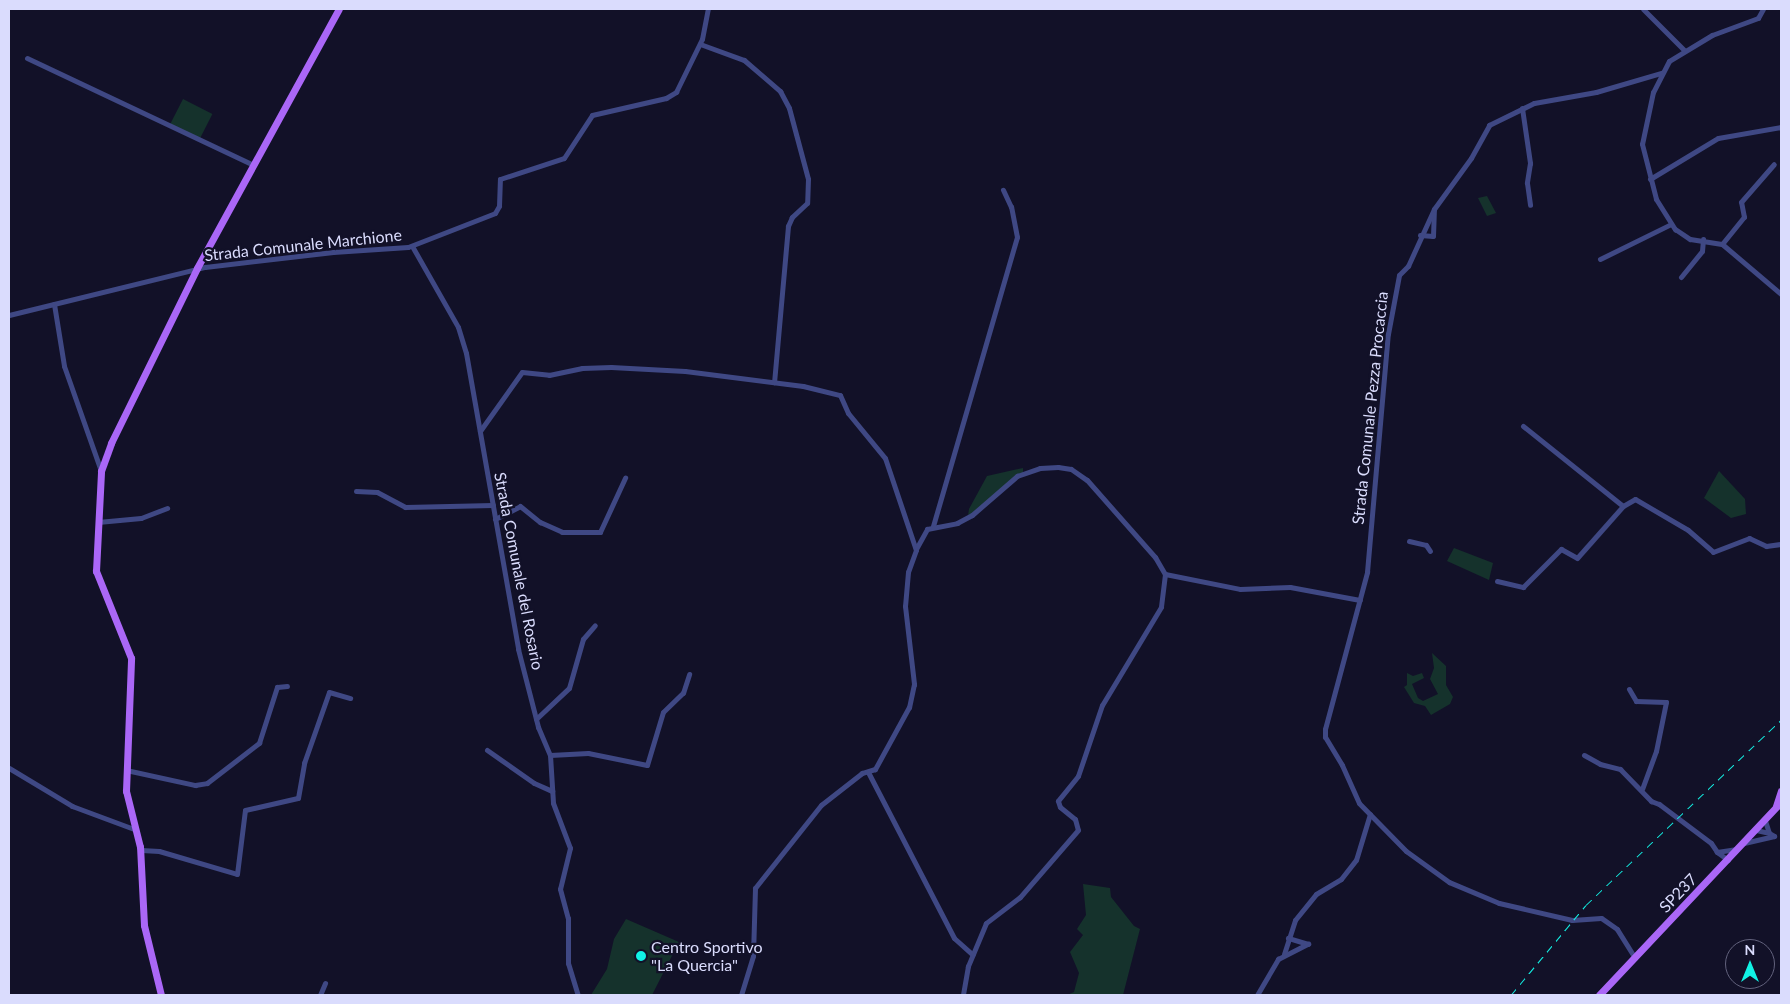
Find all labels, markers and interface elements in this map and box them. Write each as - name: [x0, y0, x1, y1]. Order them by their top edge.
- street label: Strada Comunale Marchione: [203, 225, 403, 265]
- street label: Strada Comunale Pezza Procaccia: [1348, 290, 1392, 526]
- street label: Strada Comunale del Rosario: [490, 470, 548, 672]
- street label: SP237: [1655, 870, 1701, 916]
- place label: Centro Sportivo "La Quercia": [651, 937, 763, 975]
- north arrow: [1725, 939, 1775, 989]
- text: N: [1745, 941, 1755, 958]
- marker: Centro Sportivo "La Quercia": [635, 950, 647, 962]

